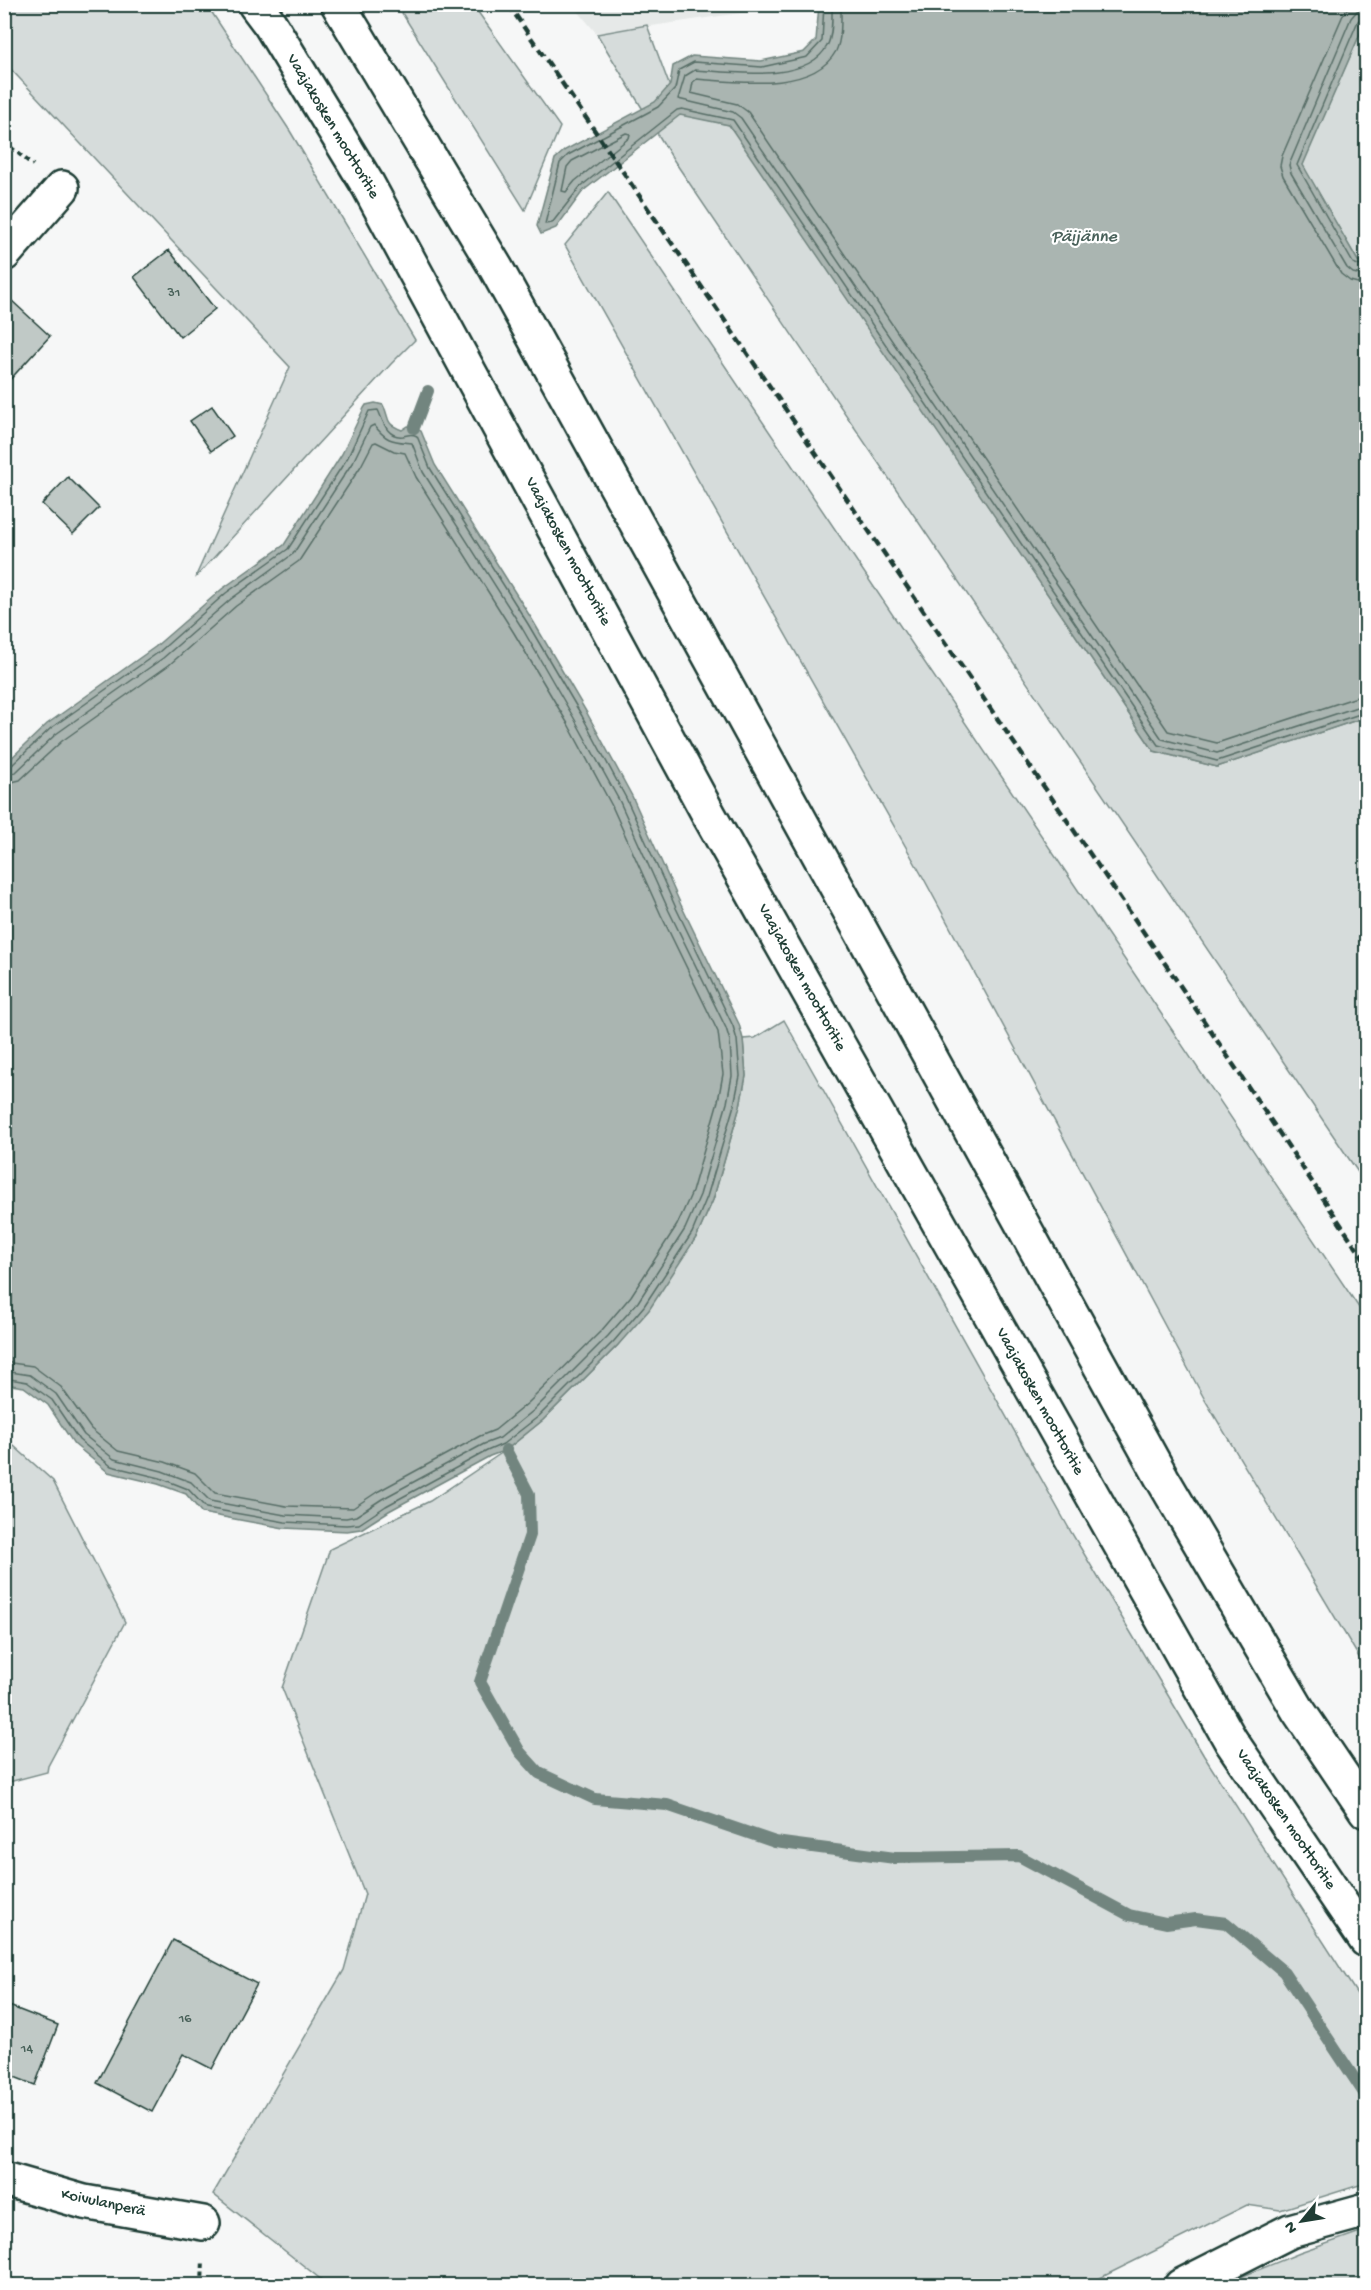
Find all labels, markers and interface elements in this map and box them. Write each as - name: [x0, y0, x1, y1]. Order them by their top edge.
- street label: Vaajakosken moottoritie: [281, 51, 383, 203]
- water label: Päijänne: [1051, 227, 1117, 248]
- house number: 31: [167, 285, 180, 302]
- street label: Vaajakosken moottoritie: [519, 474, 614, 630]
- street label: Vaajakosken moottoritie: [752, 900, 850, 1055]
- street label: Vaajakosken moottoritie: [990, 1324, 1088, 1479]
- street label: Vaajakosken moottoritie: [1230, 1745, 1339, 1894]
- house number: 16: [178, 2011, 192, 2028]
- house number: 14: [20, 2041, 34, 2058]
- street label: Koivulanperä: [59, 2186, 148, 2222]
- north arrow: [1272, 2191, 1332, 2251]
- text: N: [1281, 2217, 1303, 2236]

